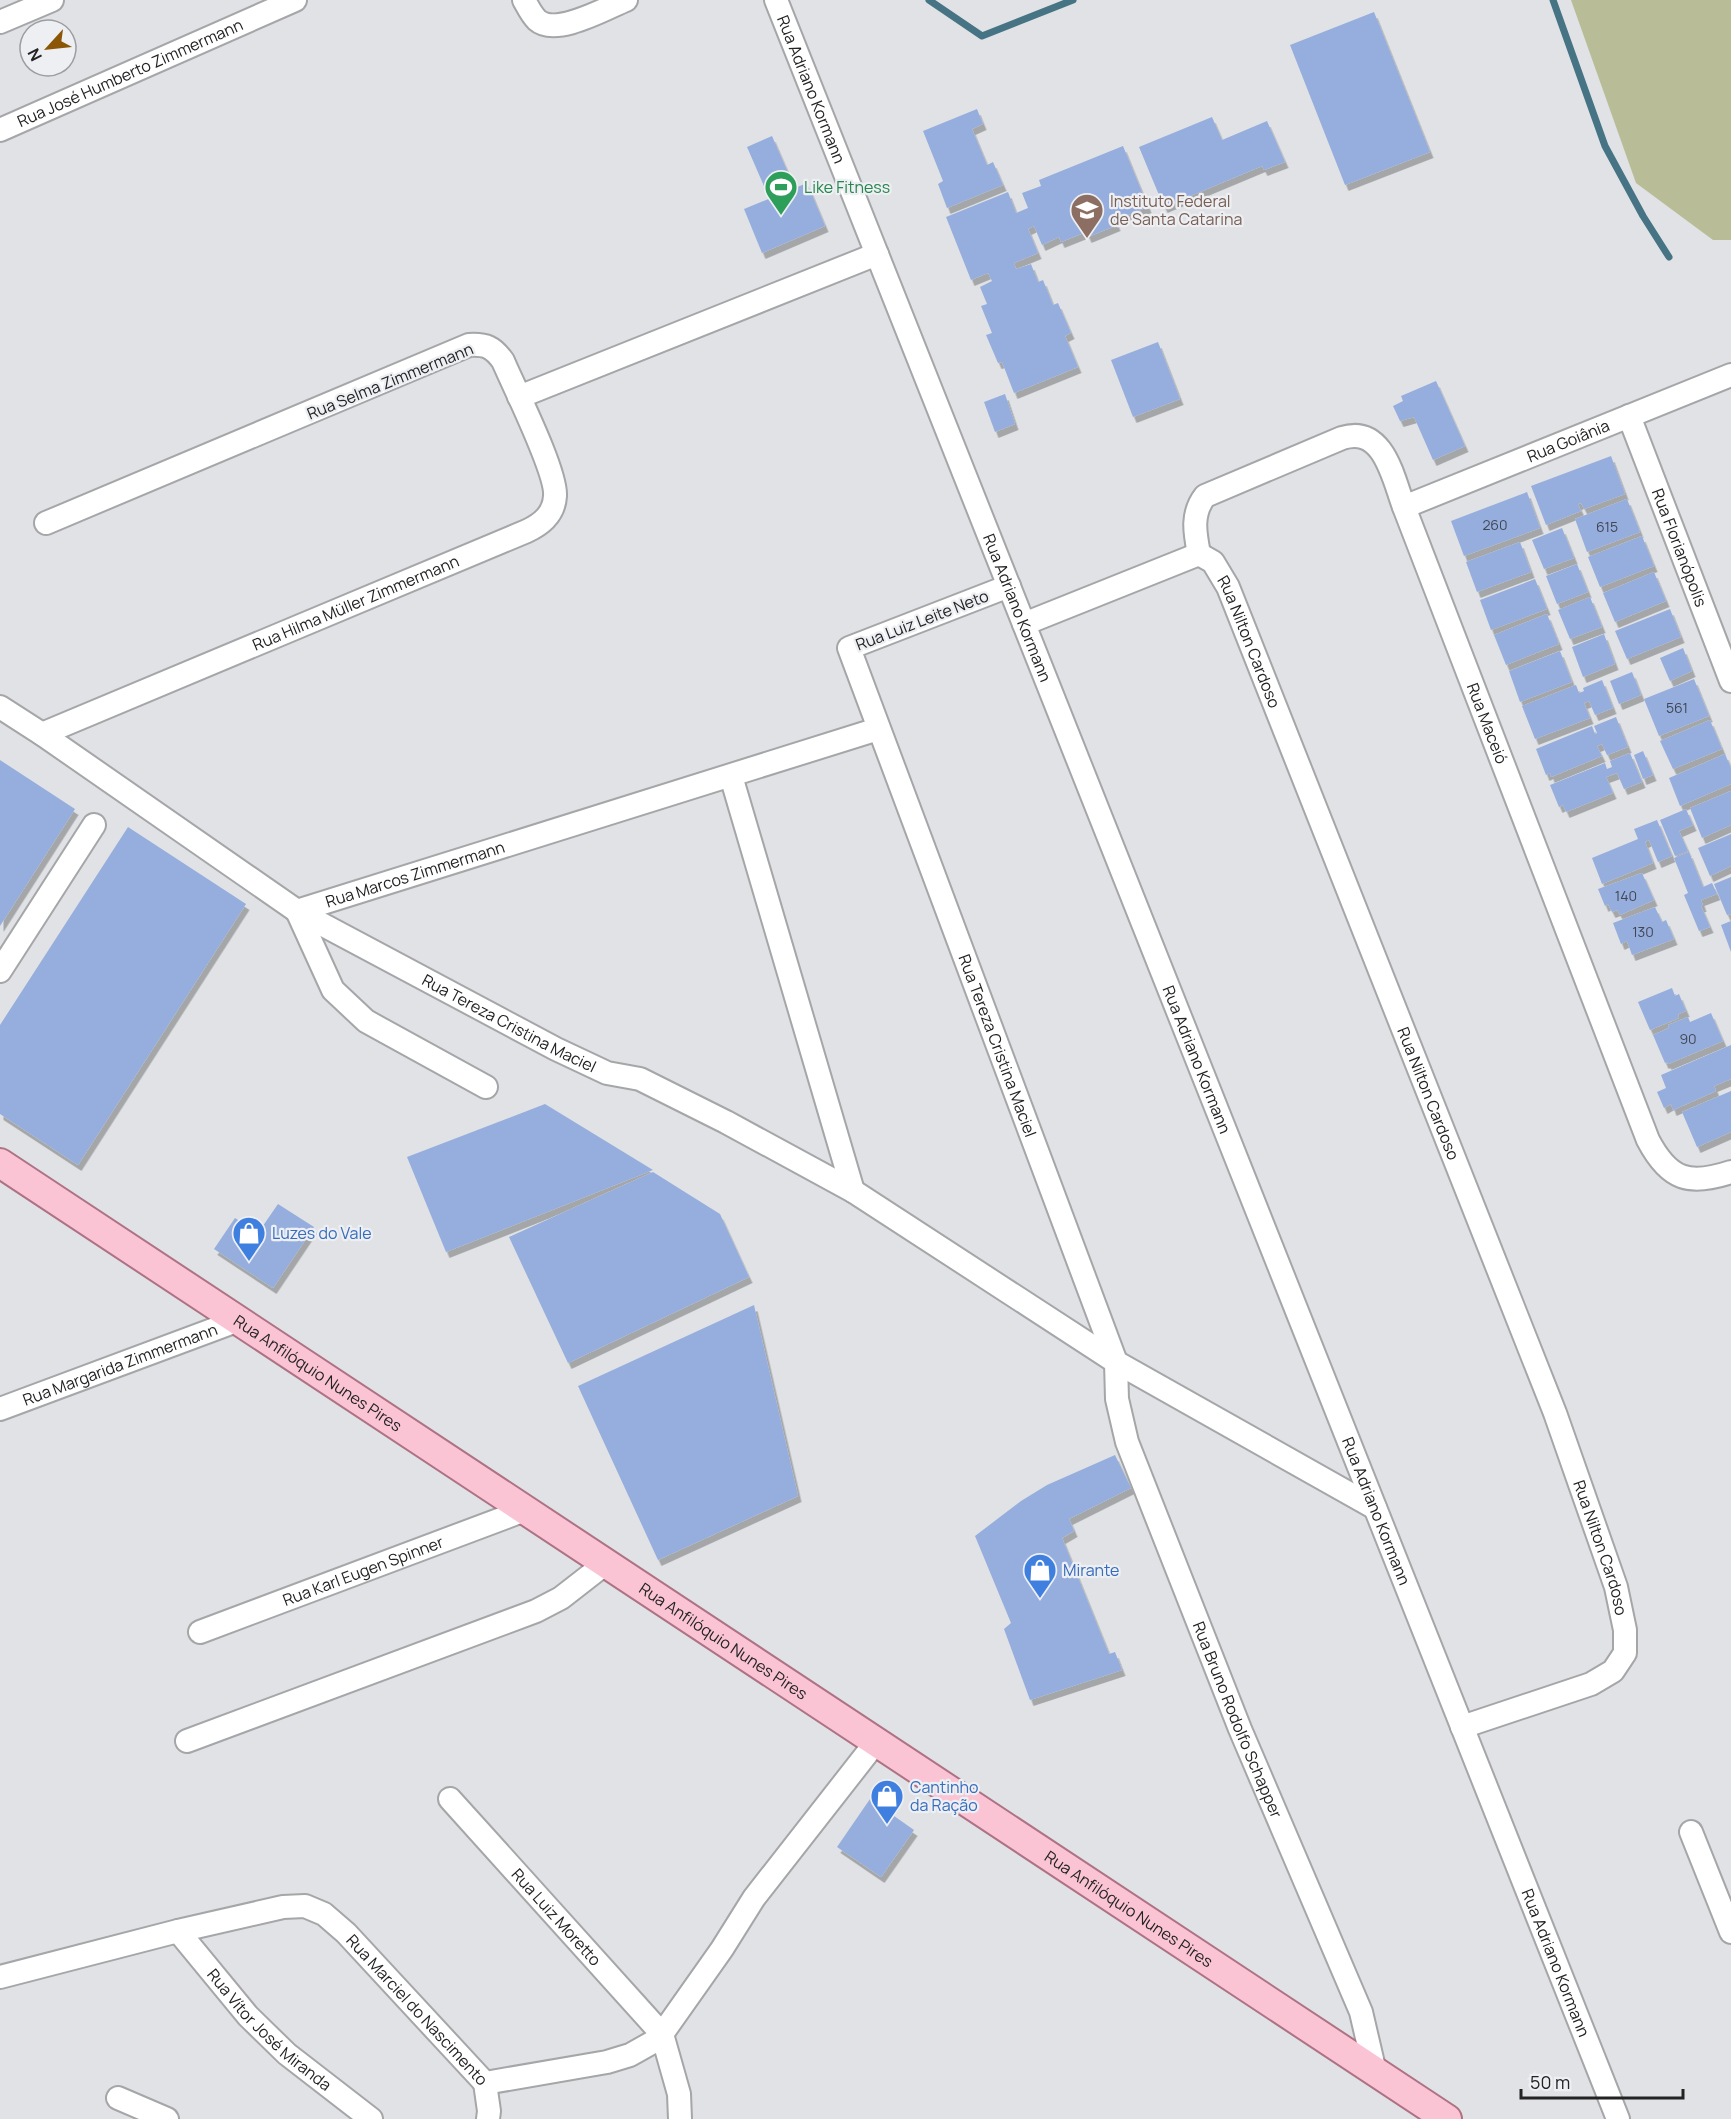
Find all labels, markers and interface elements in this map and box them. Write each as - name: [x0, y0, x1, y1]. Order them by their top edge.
- street label: Rua Adriano Kormann: [772, 12, 851, 166]
- street label: Rua José Humberto Zimmermann: [14, 13, 246, 132]
- north arrow: [18, 18, 78, 78]
- text: N: [22, 45, 47, 65]
- sports icon: Like Fitness: [763, 169, 799, 216]
- place label: Like Fitness: [804, 176, 890, 198]
- place label: Instituto Federal de Santa Catarina: [1110, 190, 1242, 230]
- school or university icon: Instituto Federal de Santa Catarina: [1069, 192, 1105, 239]
- street label: Rua Selma Zimmermann: [304, 338, 476, 424]
- street label: Rua Goiânia: [1524, 414, 1613, 467]
- street label: Rua Florianópolis: [1647, 485, 1712, 610]
- house number: 260: [1482, 515, 1508, 534]
- house number: 615: [1596, 517, 1618, 536]
- street label: Rua Adriano Kormann: [978, 531, 1057, 685]
- street label: Rua Hilma Müller Zimmermann: [249, 550, 462, 656]
- street label: Rua Nilton Cardoso: [1212, 571, 1286, 711]
- street label: Rua Luiz Leite Neto: [852, 585, 992, 655]
- street label: Rua Maceió: [1462, 680, 1513, 767]
- house number: 561: [1666, 698, 1688, 717]
- street label: Rua Marcos Zimmermann: [323, 836, 507, 912]
- house number: 140: [1615, 886, 1637, 905]
- house number: 130: [1632, 922, 1654, 941]
- street label: Rua Tereza Cristina Maciel: [953, 951, 1042, 1140]
- street label: Rua Tereza Cristina Maciel: [418, 969, 600, 1077]
- street label: Rua Adriano Kormann: [1158, 982, 1236, 1137]
- street label: Rua Nilton Cardoso: [1392, 1024, 1465, 1163]
- house number: 90: [1679, 1029, 1697, 1048]
- shop icon: Luzes do Vale: [231, 1215, 267, 1262]
- place label: Luzes do Vale: [272, 1222, 372, 1244]
- street label: Rua Anfilóquio Nunes Pires: [229, 1309, 406, 1437]
- street label: Rua Margarida Zimmermann: [19, 1318, 220, 1411]
- street label: Rua Adriano Kormann: [1337, 1434, 1416, 1588]
- street label: Rua Nilton Cardoso: [1568, 1477, 1633, 1617]
- street label: Rua Karl Eugen Spinner: [279, 1531, 447, 1611]
- shop icon: Mirante: [1022, 1552, 1058, 1599]
- place label: Mirante: [1063, 1559, 1119, 1581]
- street label: Rua Anfilóquio Nunes Pires: [635, 1577, 812, 1704]
- street label: Rua Bruno Rodolfo Schapper: [1188, 1618, 1288, 1822]
- place label: Cantinho da Ração: [910, 1776, 978, 1816]
- shop icon: Cantinho da Ração: [869, 1778, 905, 1825]
- street label: Rua Anfilóquio Nunes Pires: [1040, 1845, 1217, 1972]
- street label: Rua Luiz Moretto: [507, 1864, 606, 1970]
- street label: Rua Adriano Kormann: [1517, 1885, 1595, 2040]
- street label: Rua Marciel do Nascimento: [342, 1929, 493, 2090]
- street label: Rua Vítor José Miranda: [202, 1964, 336, 2096]
- scale bar: [1521, 2062, 1683, 2100]
- text: 50 m: [1530, 2070, 1570, 2094]

